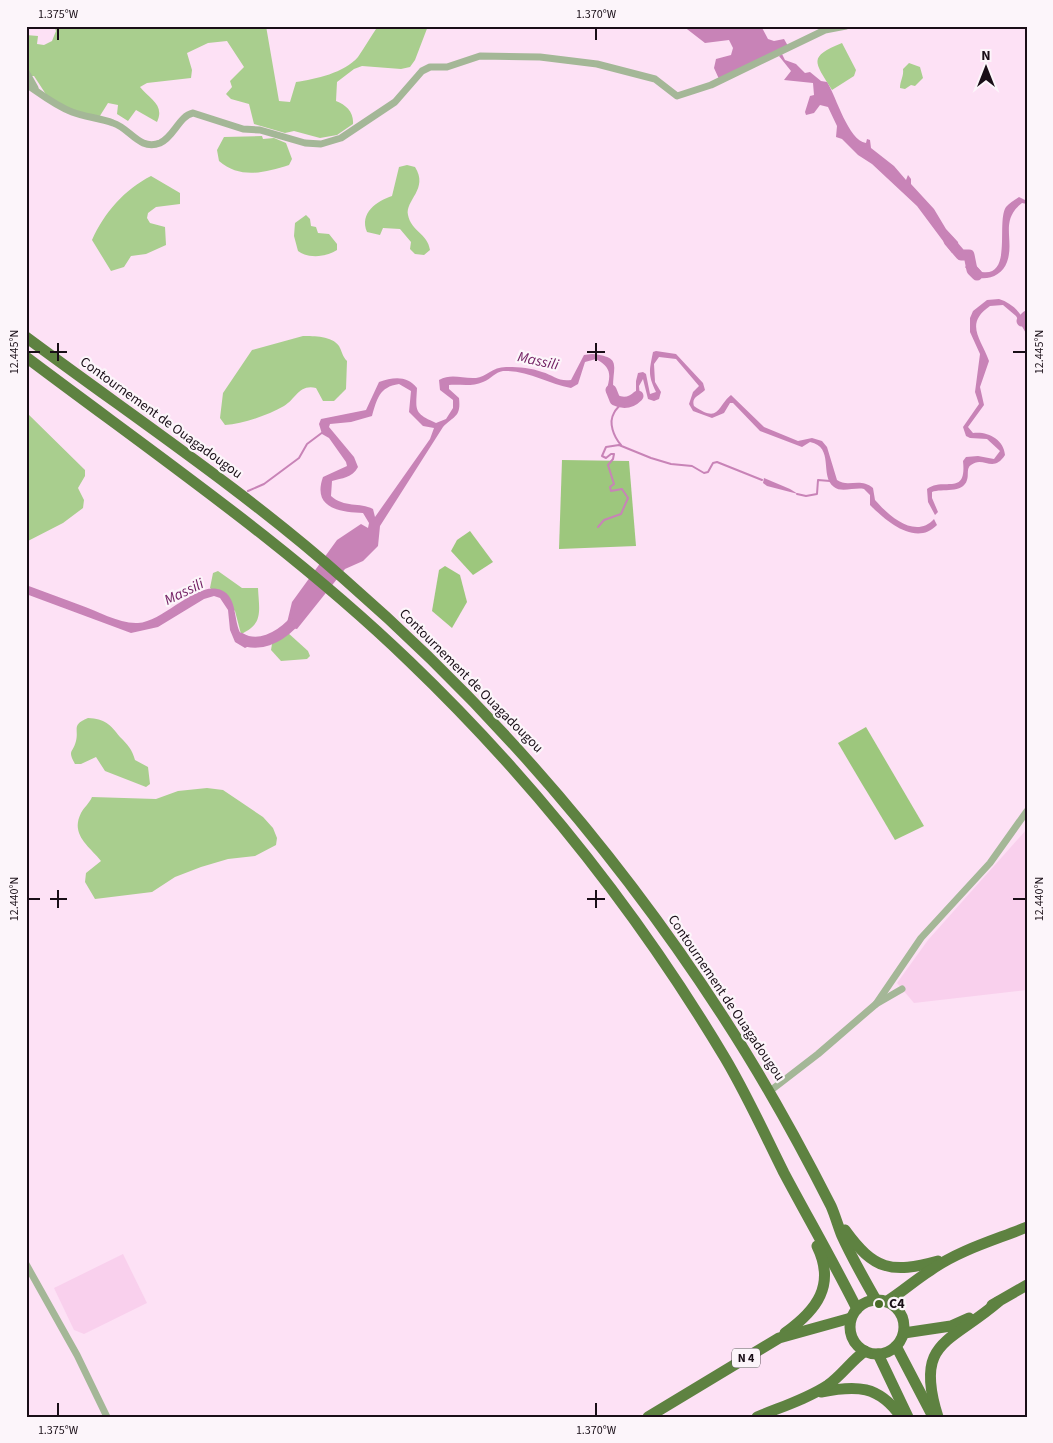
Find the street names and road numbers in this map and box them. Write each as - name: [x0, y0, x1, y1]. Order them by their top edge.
- street label: Contournement de Ouagadougou: [76, 352, 246, 484]
- street label: Contournement de Ouagadougou: [394, 604, 548, 758]
- street label: Contournement de Ouagadougou: [663, 911, 789, 1085]
- road number: N 4: [732, 1349, 760, 1368]

